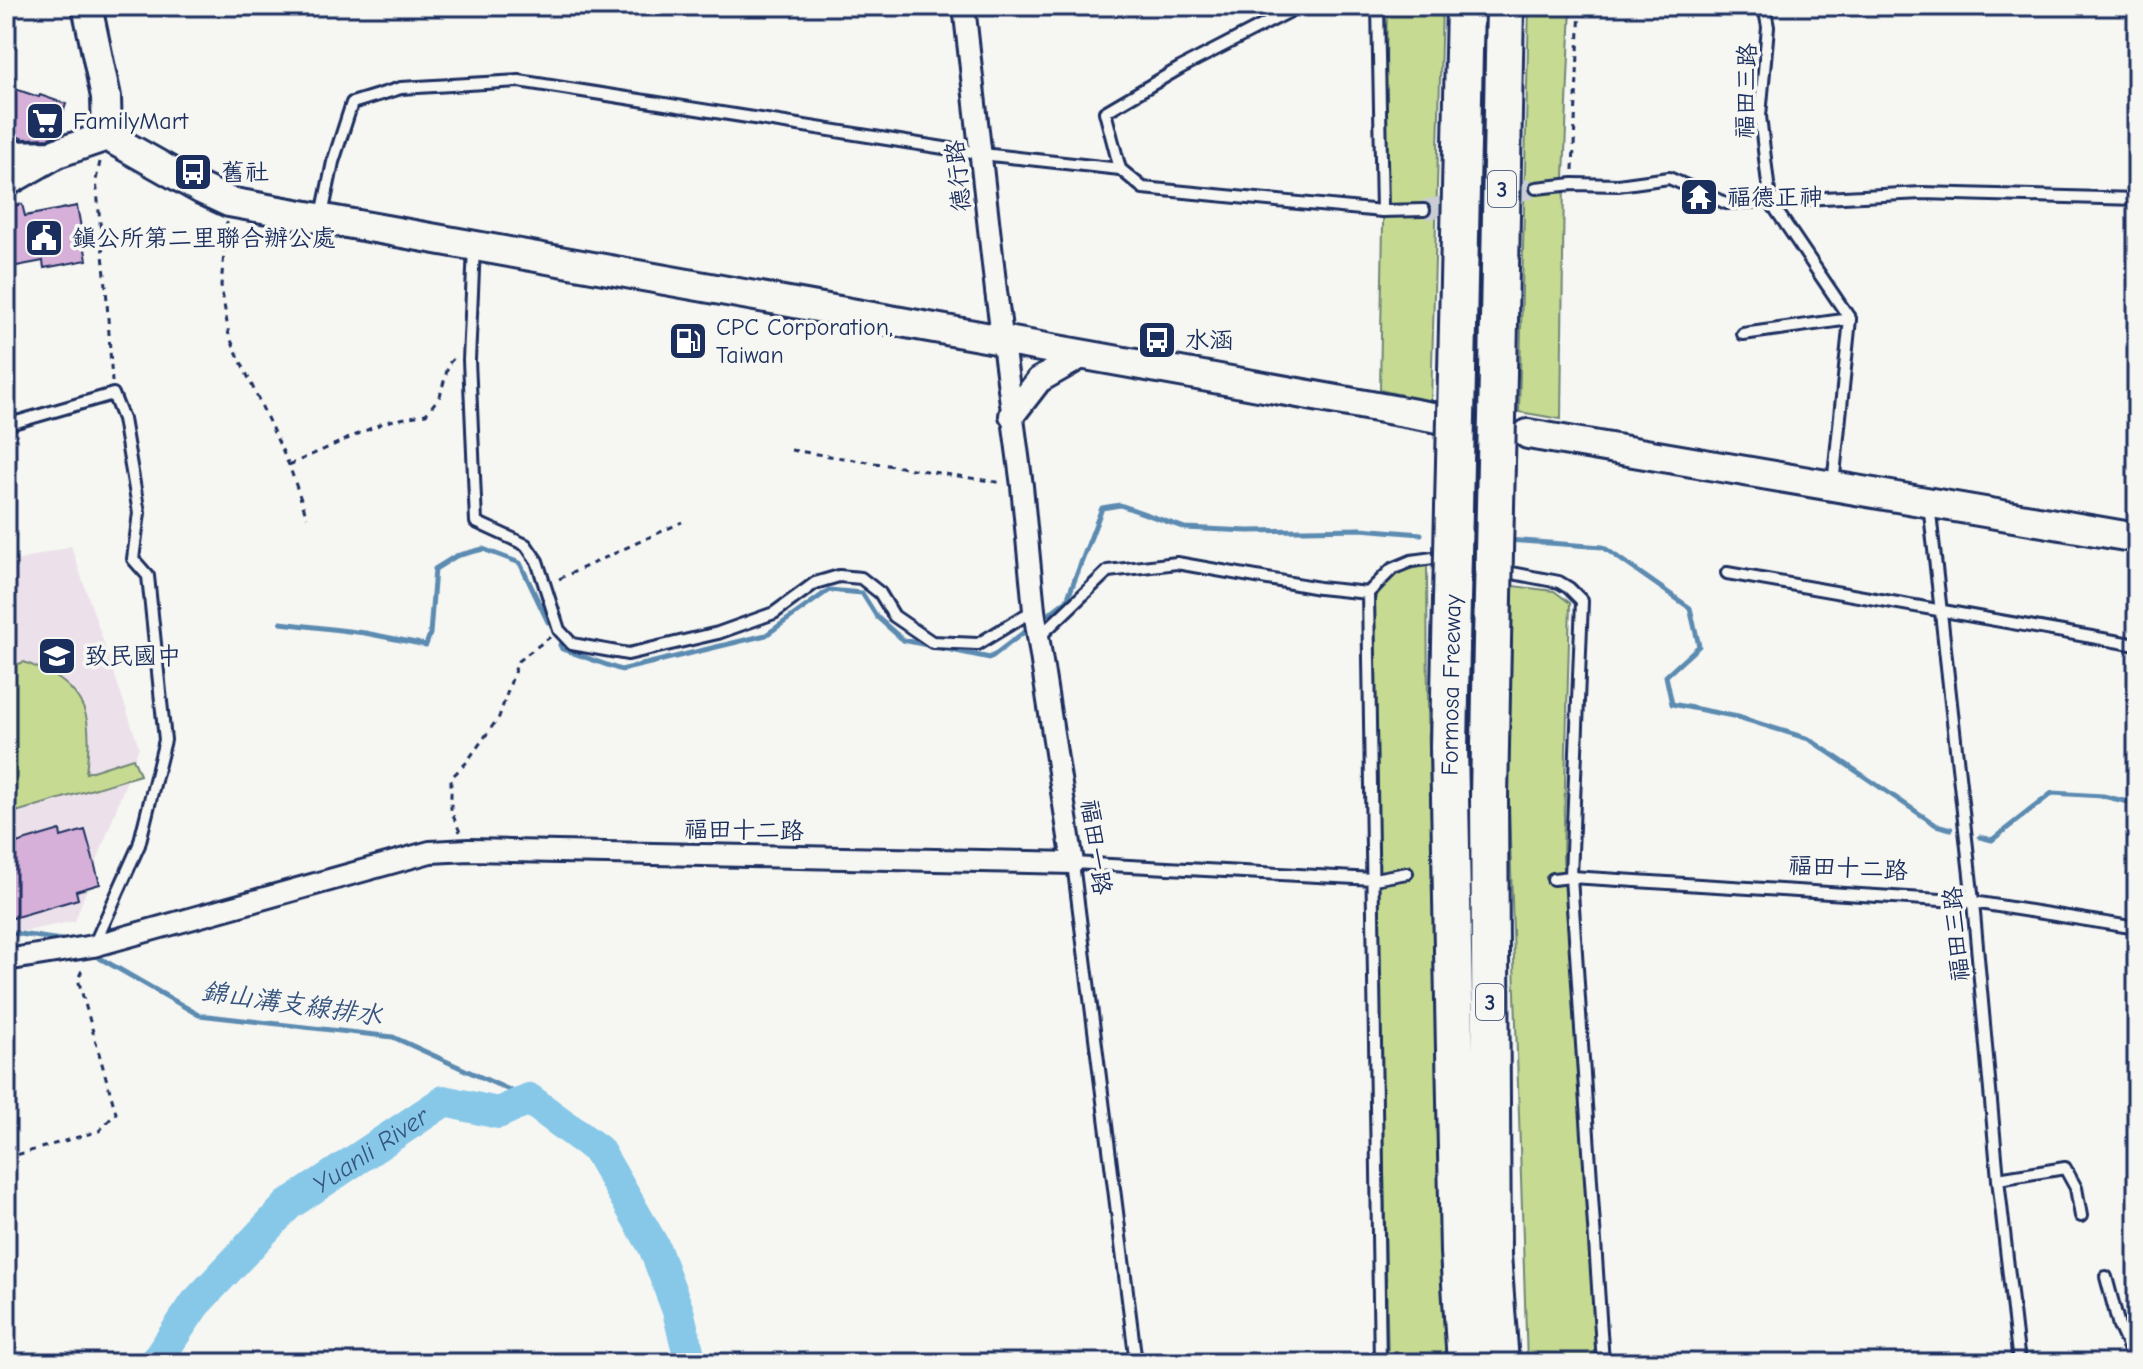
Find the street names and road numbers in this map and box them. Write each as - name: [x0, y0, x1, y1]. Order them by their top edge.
- street label: 福田三路: [1730, 43, 1762, 139]
- street label: 德行路: [940, 139, 976, 213]
- road number: 3: [1488, 171, 1516, 207]
- street label: Formosa Freeway: [1435, 594, 1467, 776]
- street label: 福田一路: [1075, 798, 1117, 896]
- street label: 福田十二路: [684, 815, 804, 845]
- street label: 福田十二路: [1787, 851, 1909, 885]
- street label: 福田三路: [1938, 885, 1974, 983]
- road number: 3: [1476, 984, 1504, 1020]

